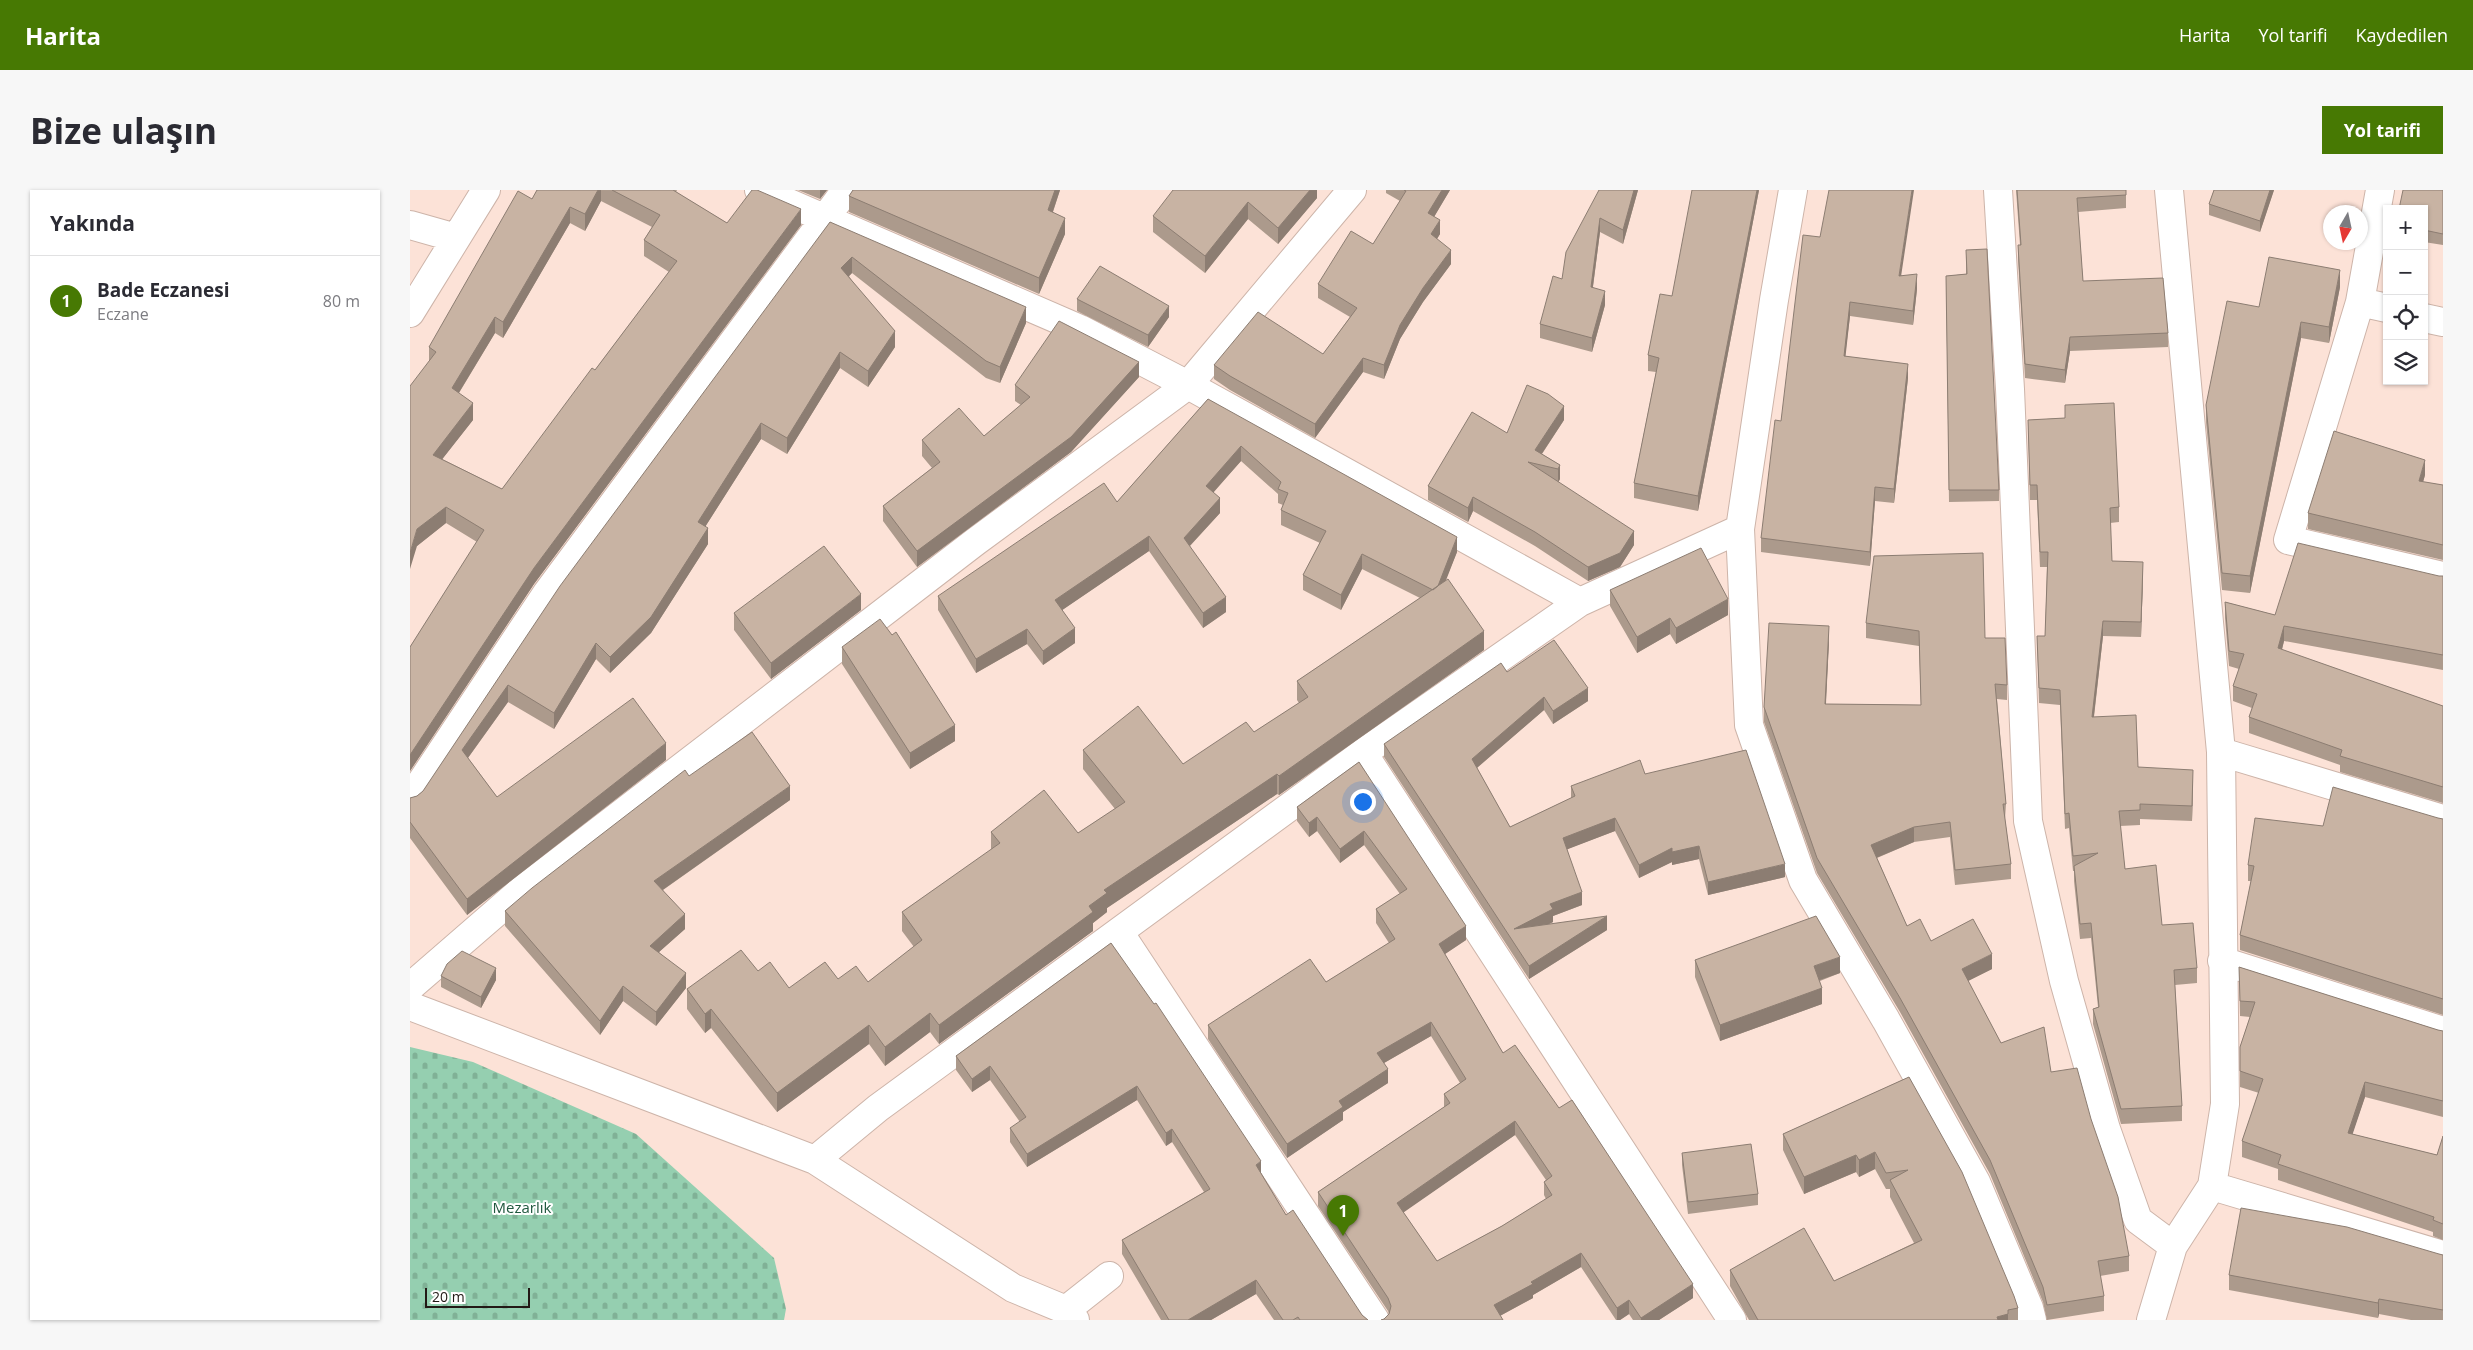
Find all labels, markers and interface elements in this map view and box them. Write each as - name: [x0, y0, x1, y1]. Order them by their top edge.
- text: Harita: [25, 19, 101, 52]
- text: Harita: [2179, 23, 2231, 47]
- text: Yol tarifi: [2259, 23, 2328, 47]
- text: Kaydedilen: [2356, 23, 2448, 47]
- button: Yol tarifi: [2322, 106, 2443, 154]
- text: Bize ulaşın: [30, 107, 217, 154]
- north arrow: [2323, 205, 2368, 250]
- map controls: [2383, 205, 2428, 385]
- button: +: [2383, 205, 2428, 250]
- text: Yakında: [50, 209, 135, 237]
- button: −: [2383, 250, 2428, 295]
- text: Bade Eczanesi: [97, 277, 230, 303]
- text: 1: [61, 290, 71, 312]
- text: 80 m: [323, 290, 360, 312]
- button: locate: [2383, 295, 2428, 340]
- text: Eczane: [97, 303, 149, 325]
- button: layers: [2383, 340, 2428, 385]
- your location: [1350, 789, 1376, 815]
- pin: 1: [1327, 1195, 1359, 1236]
- park label: Mezarlık: [493, 1197, 552, 1217]
- scale bar: [425, 1285, 530, 1308]
- text: 20 m: [432, 1287, 465, 1306]

